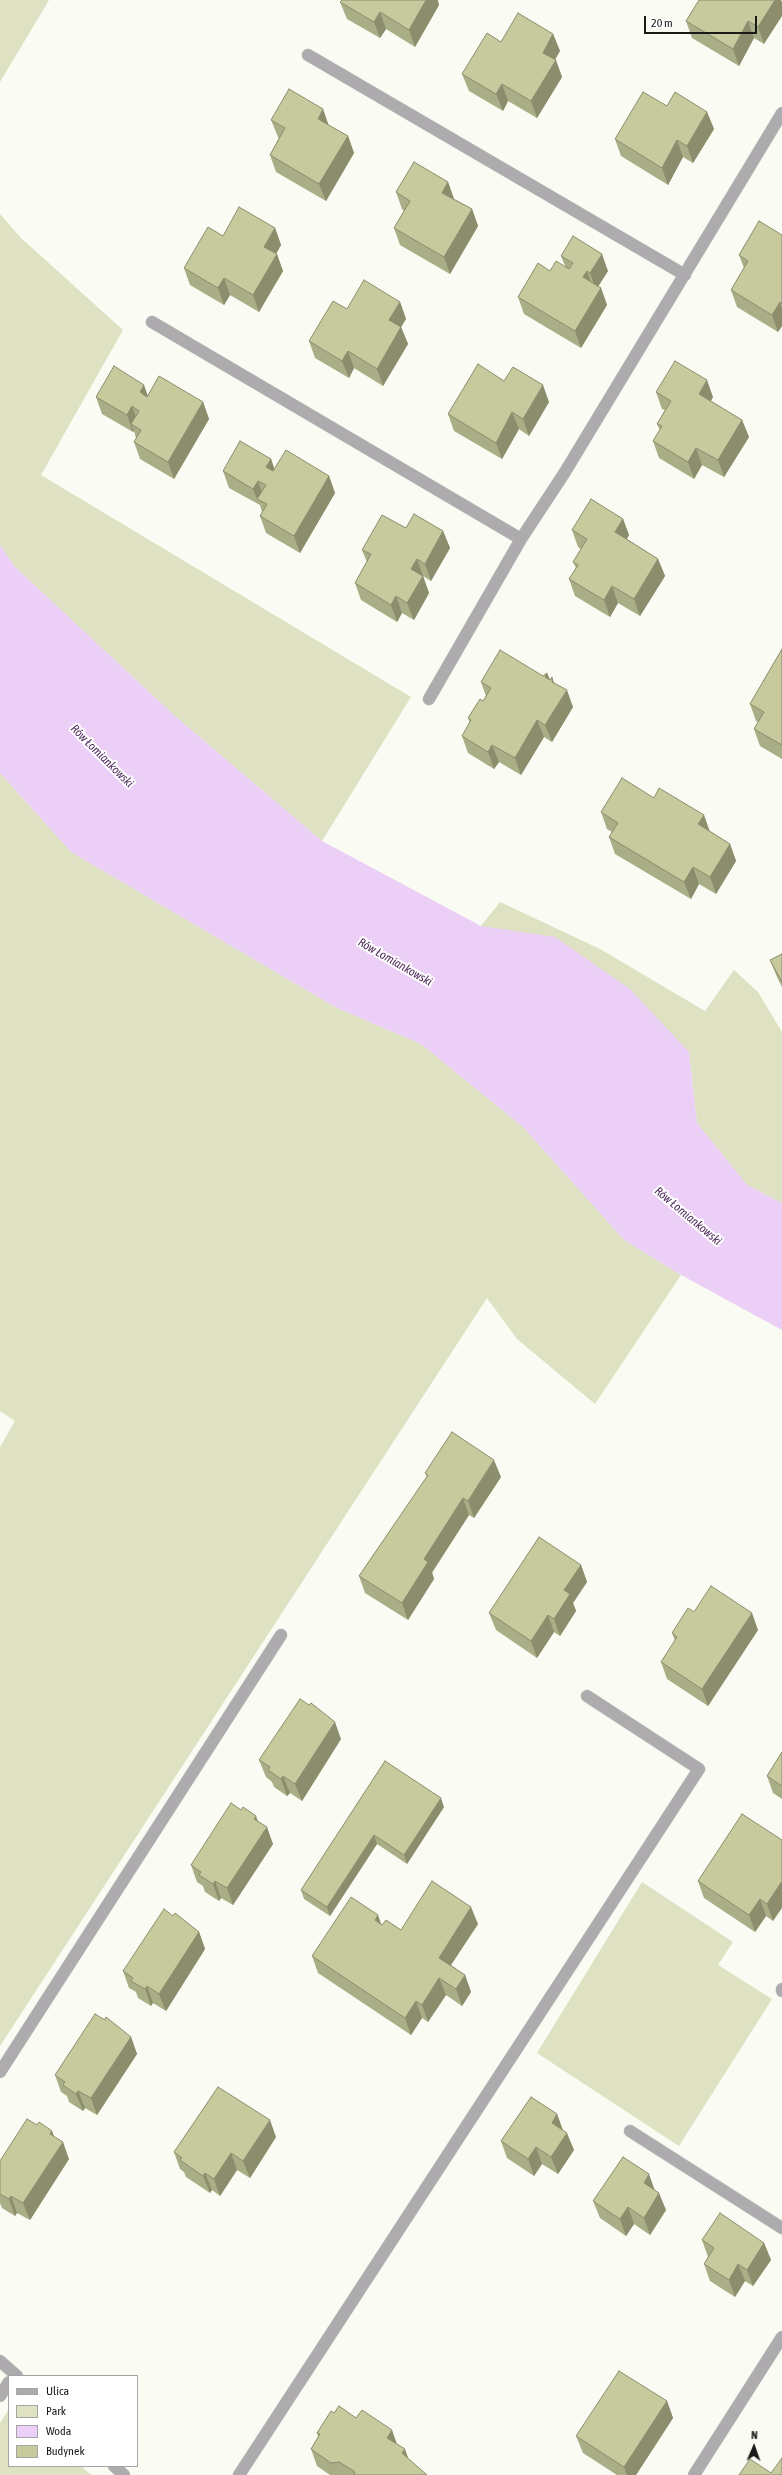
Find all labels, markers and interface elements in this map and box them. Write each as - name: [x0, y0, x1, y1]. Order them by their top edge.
- scale bar: [646, 8, 759, 34]
- text: 20 m: [651, 16, 673, 30]
- water label: Rów Łomiankowski: [68, 722, 136, 790]
- water label: Rów Łomiankowski: [355, 935, 435, 989]
- water label: Rów Łomiankowski: [652, 1184, 724, 1248]
- legend: [8, 2375, 138, 2467]
- text: Ulica: [46, 2384, 69, 2398]
- text: Park: [46, 2404, 66, 2418]
- text: Woda: [46, 2424, 71, 2438]
- north arrow: [734, 2427, 774, 2467]
- text: N: [751, 2429, 758, 2441]
- text: Budynek: [46, 2444, 85, 2458]

